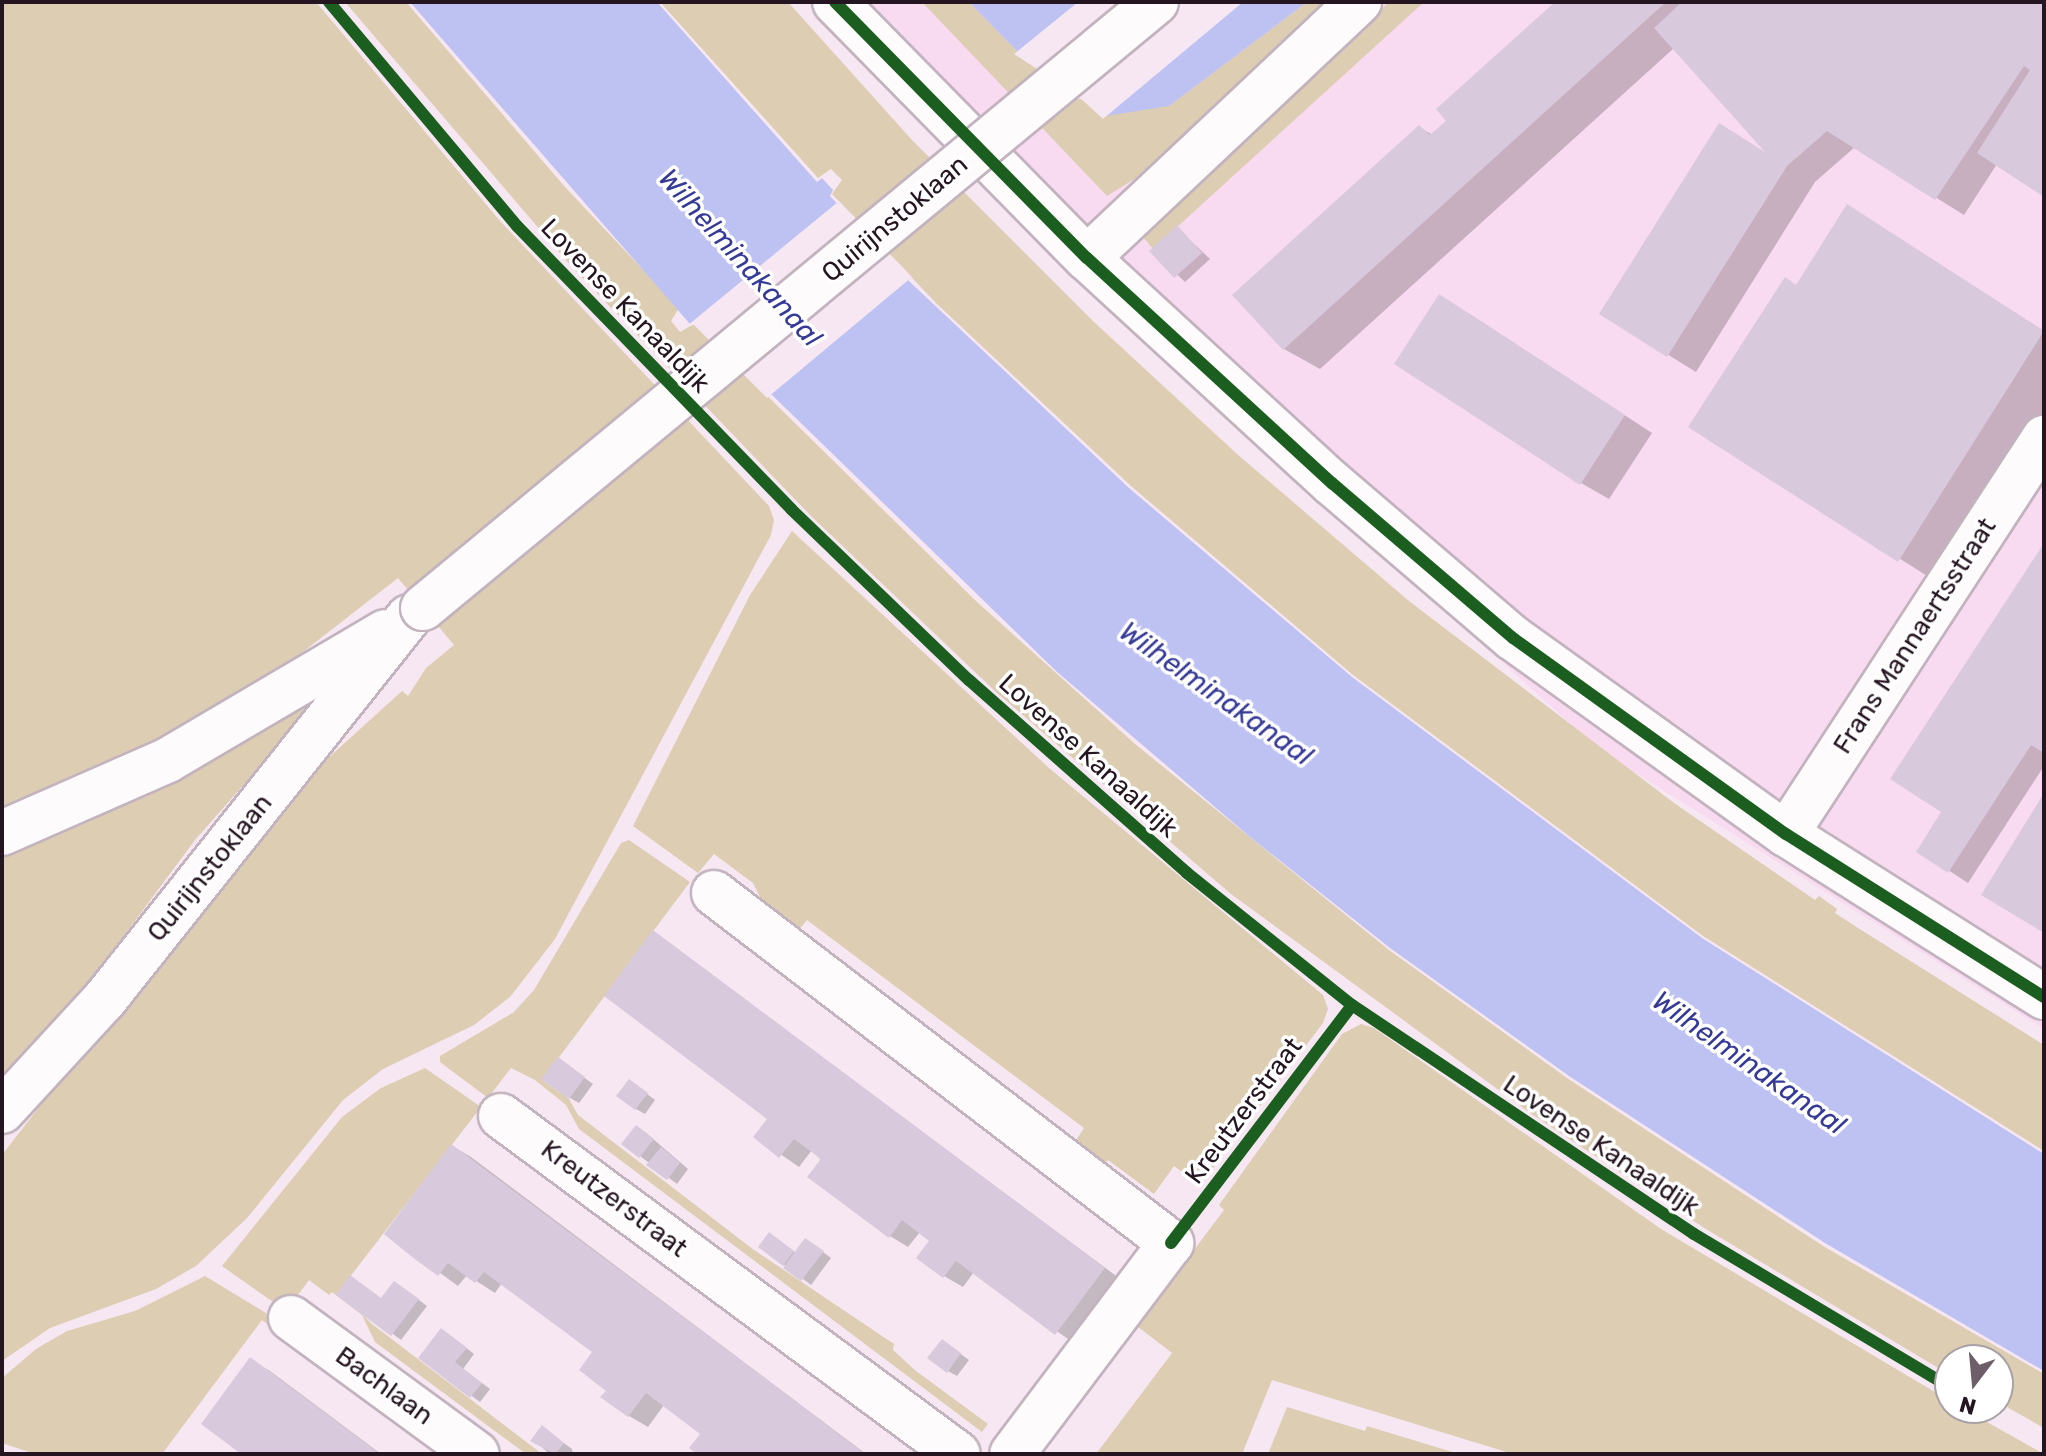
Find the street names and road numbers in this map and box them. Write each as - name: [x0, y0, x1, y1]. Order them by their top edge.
- street label: Quirijnstoklaan: [816, 149, 974, 289]
- street label: Lovense Kanaaldijk: [534, 213, 716, 399]
- street label: Frans Mannaertsstraat: [1827, 512, 2003, 760]
- street label: Lovense Kanaaldijk: [992, 668, 1184, 844]
- street label: Quirijnstoklaan: [141, 788, 279, 948]
- street label: Kreutzerstraat: [1179, 1032, 1309, 1190]
- street label: Lovense Kanaaldijk: [1497, 1069, 1705, 1223]
- street label: Kreutzerstraat: [535, 1134, 693, 1264]
- street label: Bachlaan: [329, 1340, 439, 1432]

